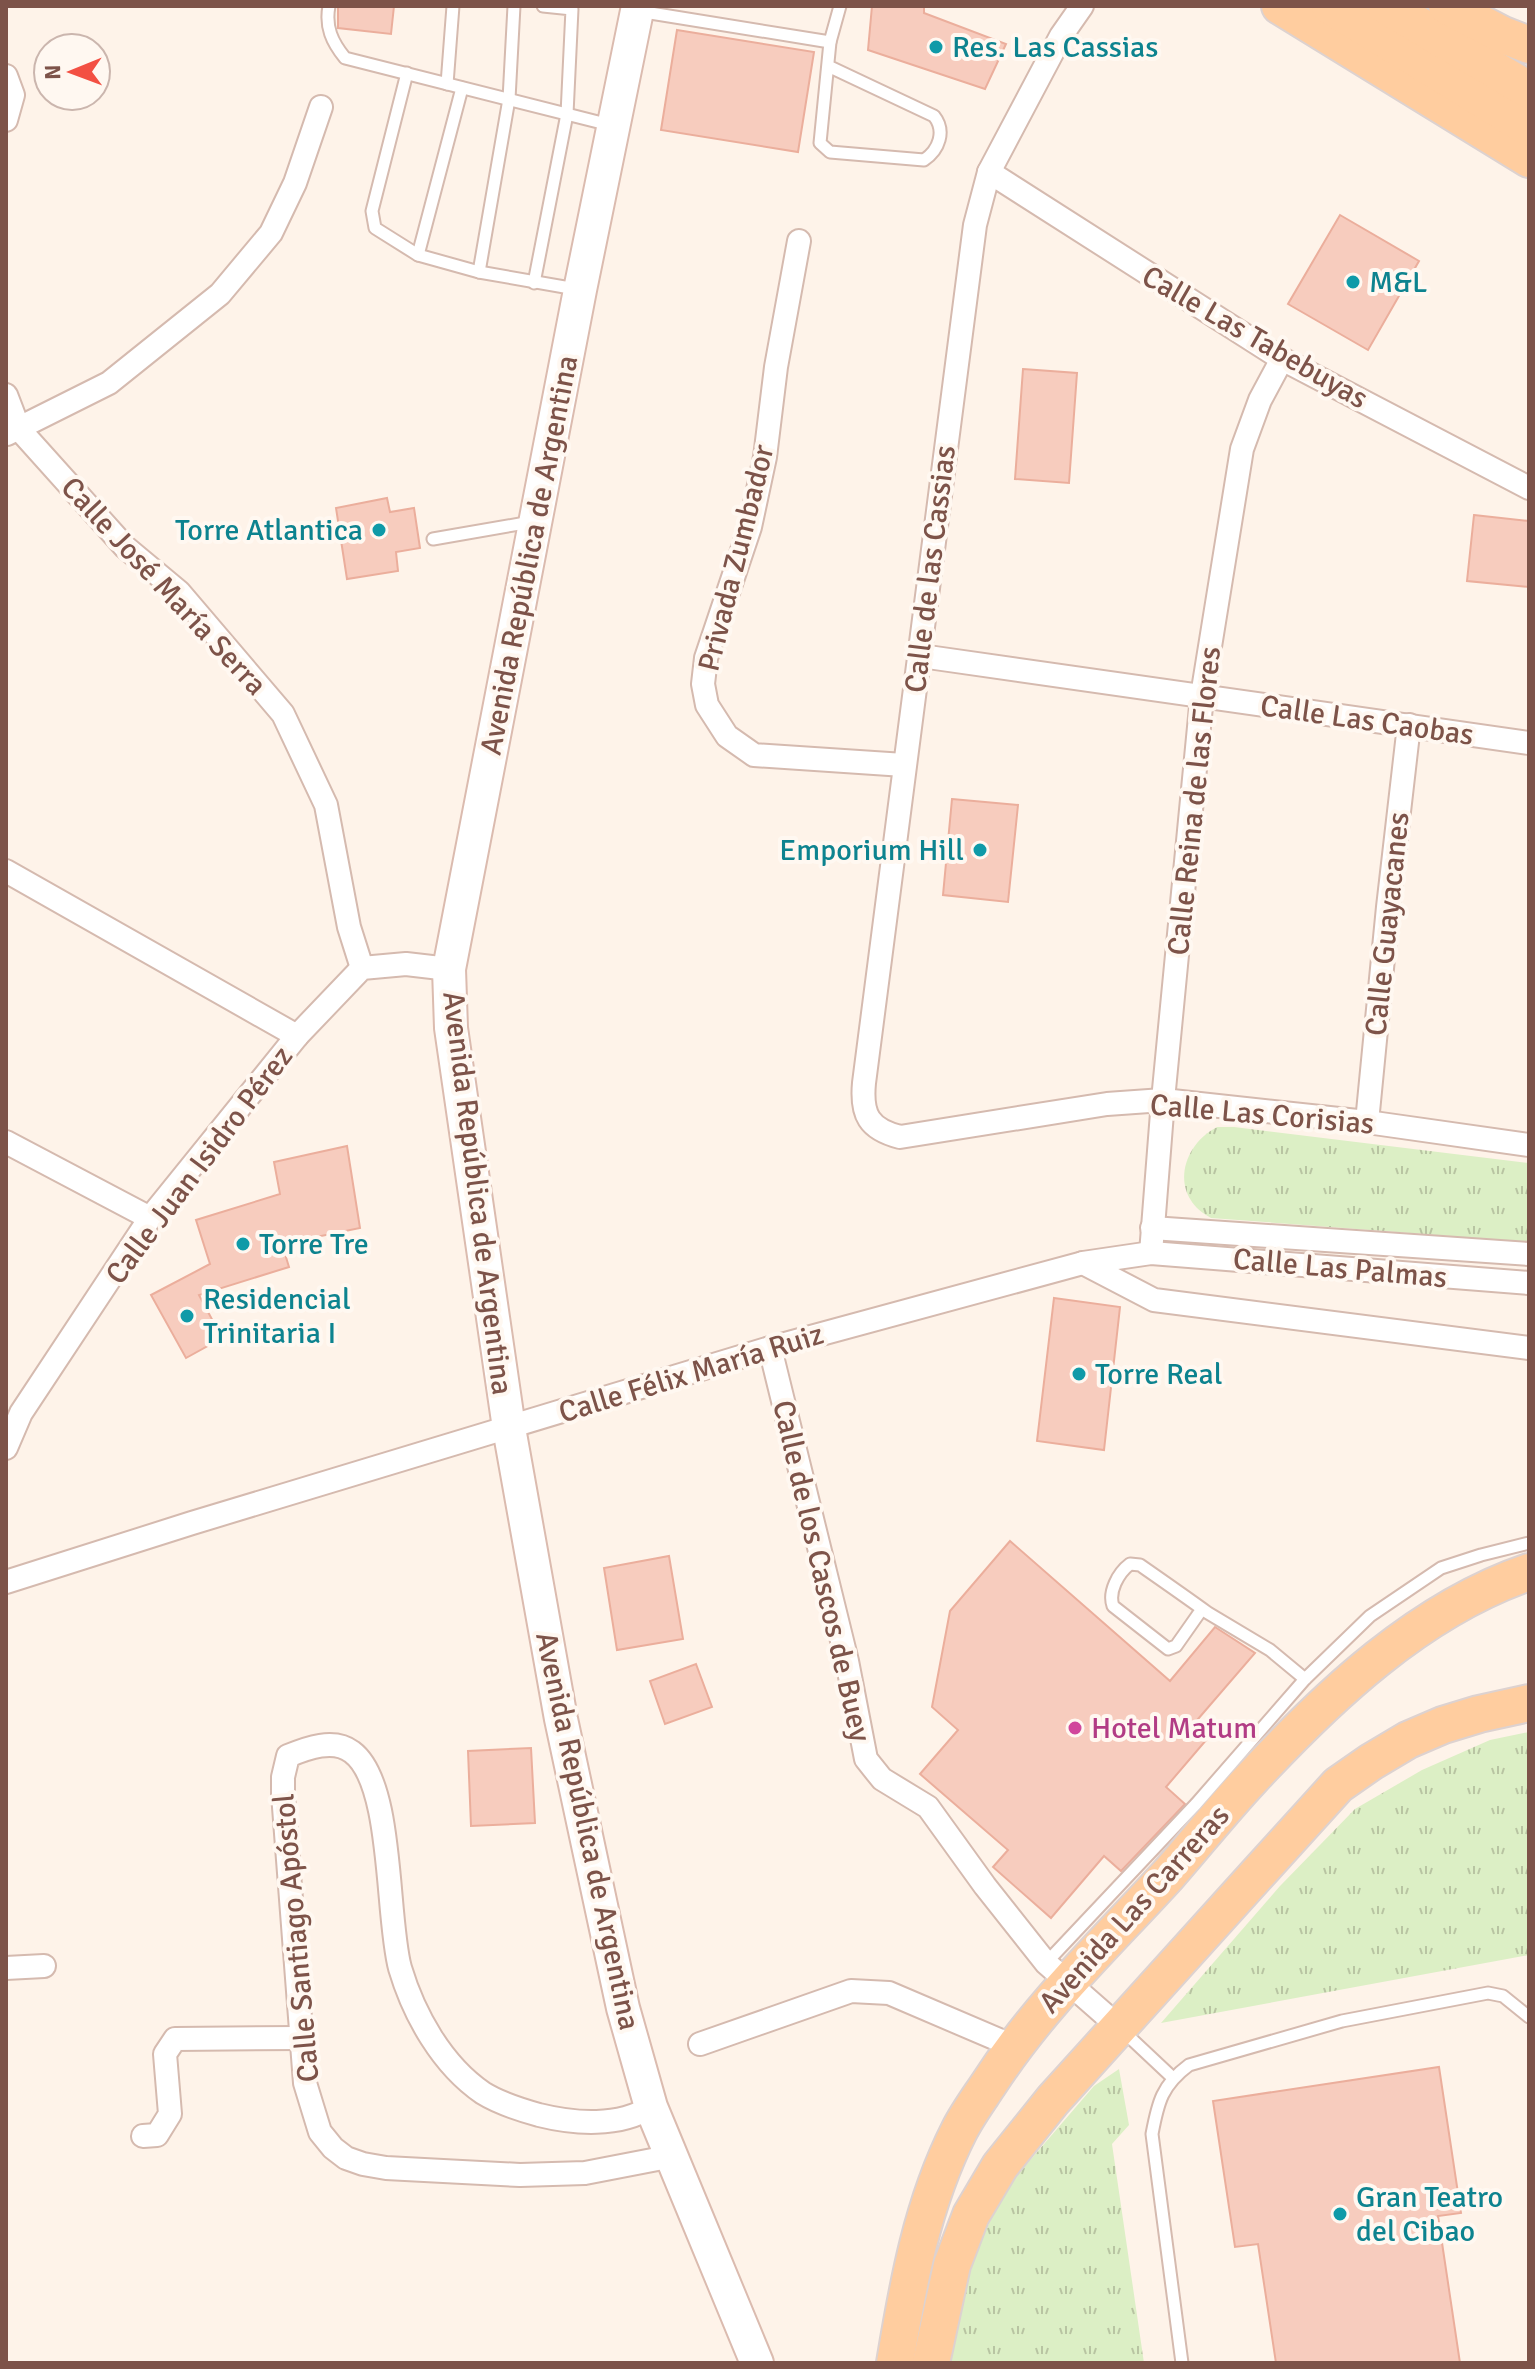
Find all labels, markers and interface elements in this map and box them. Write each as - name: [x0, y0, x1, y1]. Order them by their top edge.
- place label: Res. Las Cassias: [952, 29, 1158, 66]
- north arrow: [32, 32, 112, 112]
- marker: Res. Las Cassias: [927, 38, 945, 56]
- text: N: [39, 64, 66, 80]
- street label: Calle Las Tabebuyas: [1135, 258, 1374, 417]
- place label: M&L: [1369, 264, 1427, 301]
- marker: M&L: [1344, 273, 1362, 291]
- street label: Avenida República de Argentina: [473, 352, 586, 758]
- street label: Privada Zumbador: [690, 441, 783, 675]
- street label: Calle de las Cassias: [897, 443, 964, 695]
- street label: Calle José María Serra: [53, 469, 274, 703]
- place label: Torre Atlantica: [175, 512, 363, 549]
- marker: Torre Atlantica: [370, 521, 388, 539]
- street label: Calle Reina de las Flores: [1160, 645, 1229, 957]
- street label: Calle Las Caobas: [1258, 687, 1476, 754]
- street label: Calle Guayacanes: [1357, 810, 1418, 1038]
- place label: Emporium Hill: [779, 832, 964, 869]
- marker: Emporium Hill: [971, 841, 989, 859]
- street label: Avenida República de Argentina: [434, 989, 521, 1397]
- street label: Calle Juan Isidro Pérez: [98, 1039, 301, 1292]
- street label: Calle Las Corisias: [1148, 1086, 1376, 1143]
- place label: Torre Tre: [259, 1226, 369, 1263]
- marker: Torre Tre: [234, 1235, 252, 1253]
- street label: Calle Las Palmas: [1231, 1241, 1448, 1296]
- place label: Residencial Trinitaria I: [203, 1281, 351, 1352]
- marker: Residencial Trinitaria I: [178, 1307, 196, 1325]
- street label: Calle Félix María Ruiz: [554, 1316, 828, 1431]
- place label: Torre Real: [1095, 1356, 1223, 1393]
- marker: Torre Real: [1070, 1365, 1088, 1383]
- street label: Calle de los Cascos de Buey: [764, 1397, 879, 1745]
- street label: Avenida República de Argentina: [527, 1629, 648, 2034]
- place label: Hotel Matum: [1091, 1710, 1257, 1747]
- marker: Hotel Matum: [1066, 1719, 1084, 1737]
- street label: Calle Santiago Apóstol: [265, 1792, 328, 2084]
- street label: Avenida Las Carreras: [1031, 1798, 1238, 2021]
- place label: Gran Teatro del Cibao: [1356, 2179, 1503, 2250]
- marker: Gran Teatro del Cibao: [1331, 2205, 1349, 2223]

